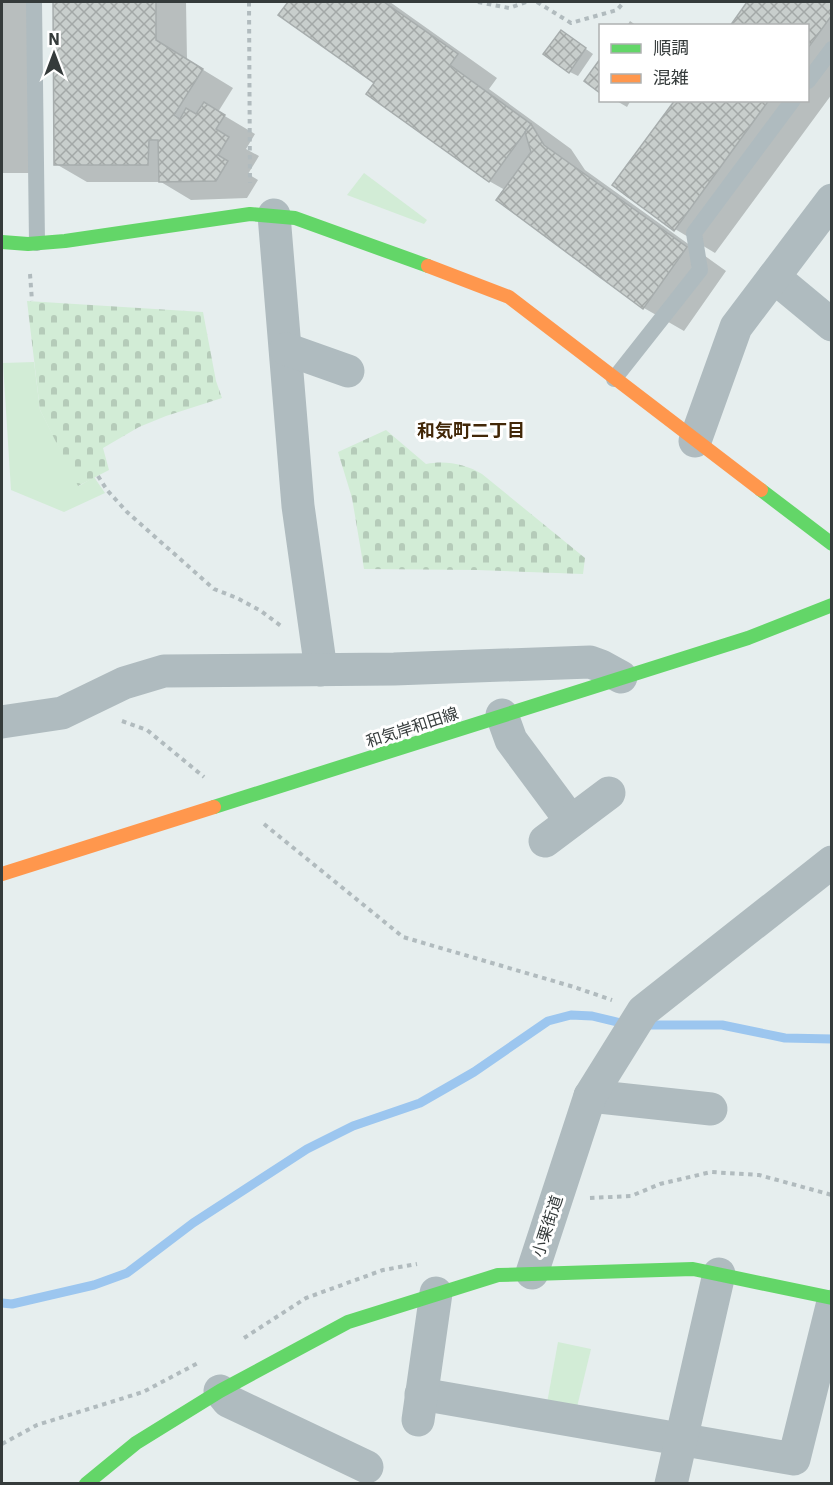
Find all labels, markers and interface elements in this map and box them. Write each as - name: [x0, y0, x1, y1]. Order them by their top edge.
- north arrow: [24, 24, 84, 84]
- legend: [599, 24, 809, 102]
- text: N: [48, 29, 60, 49]
- text: 順調: [653, 36, 689, 59]
- text: 混雑: [653, 66, 689, 89]
- district label: 和気町二丁目: [417, 419, 525, 442]
- street label: 和気岸和田線: [363, 703, 461, 751]
- street label: 小栗街道: [528, 1192, 566, 1260]

